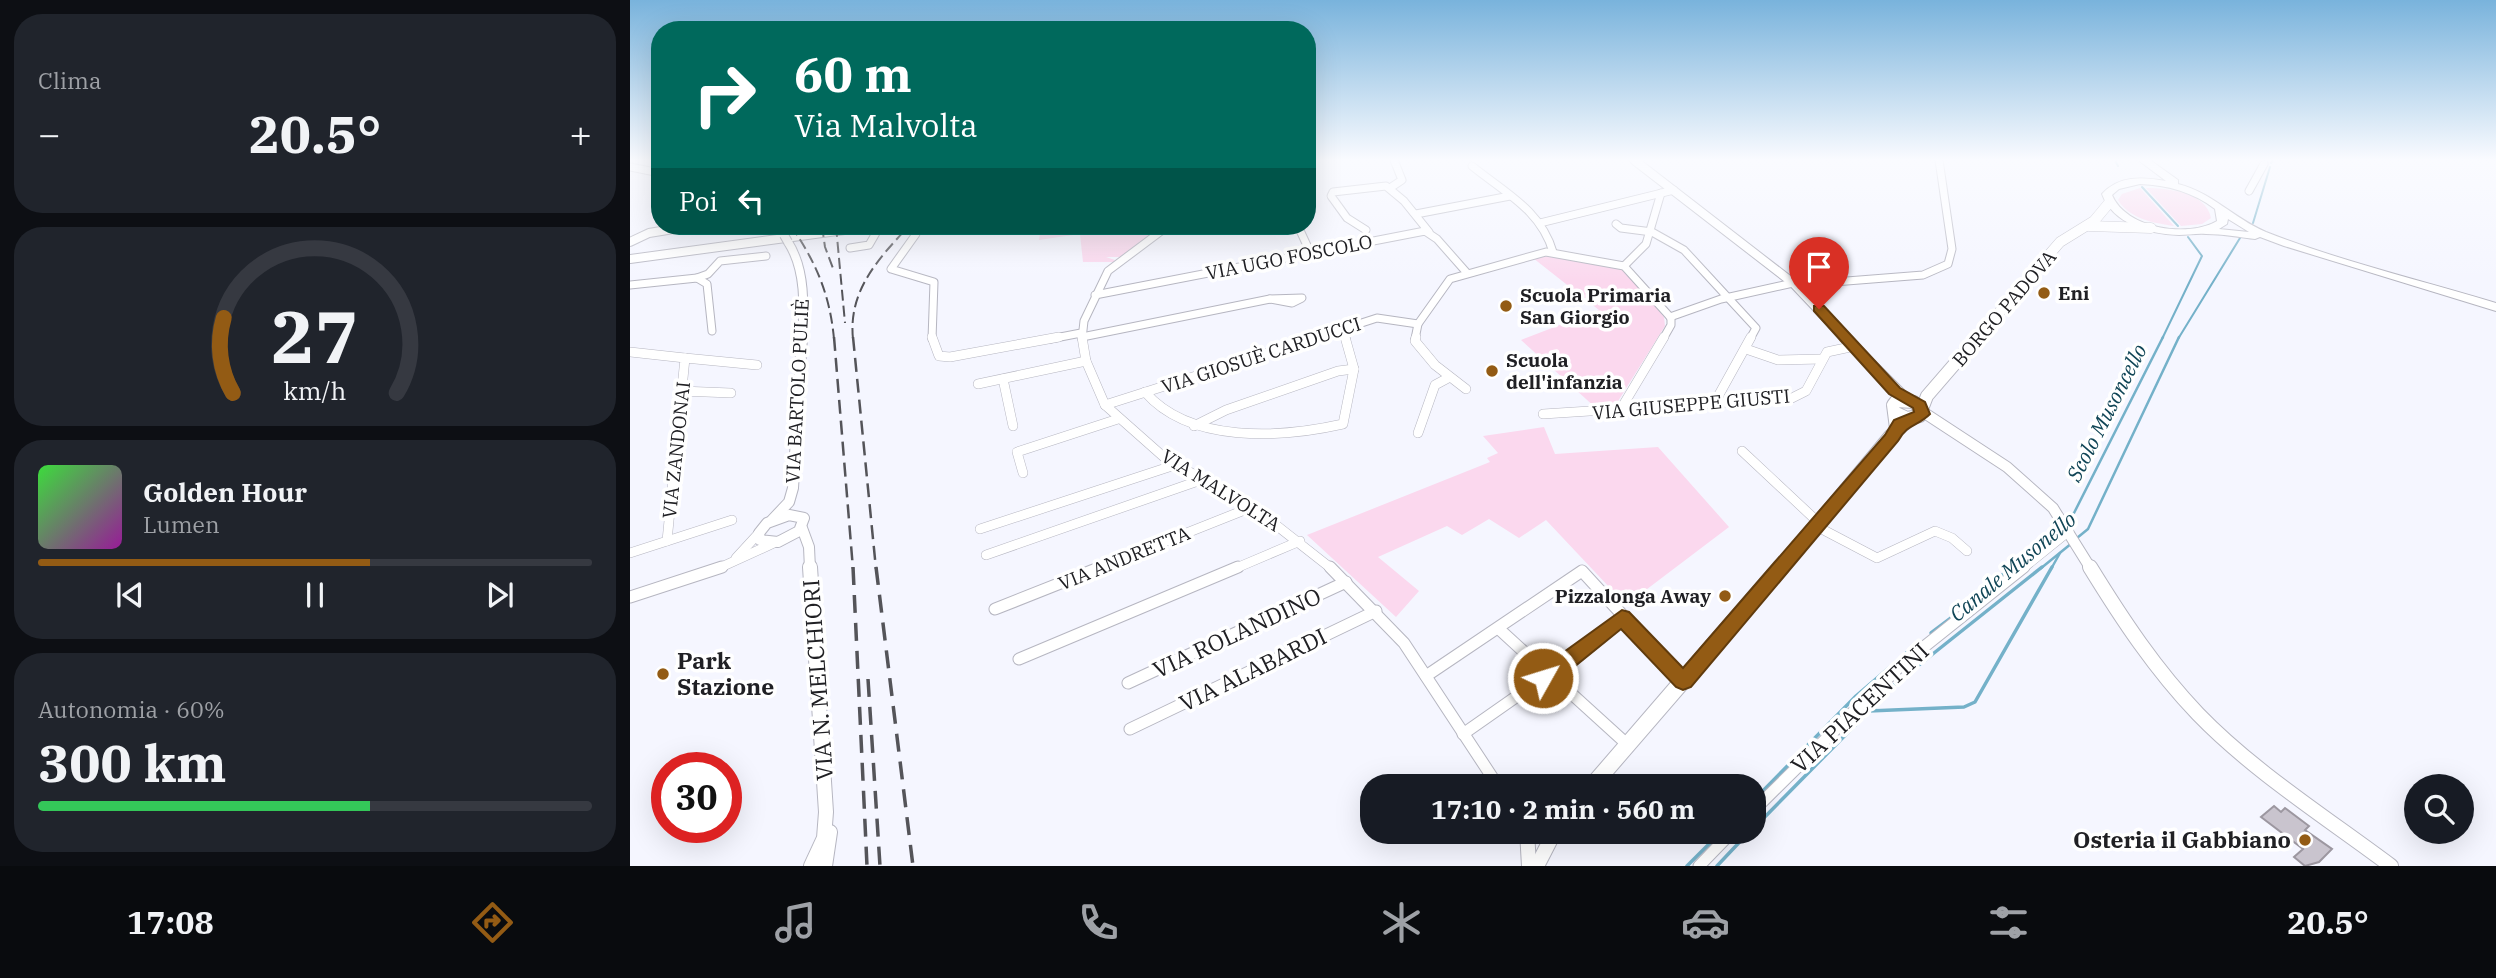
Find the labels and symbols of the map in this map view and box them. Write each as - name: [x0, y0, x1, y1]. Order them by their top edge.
- street label: VIA UGO FOSCOLO: [1204, 229, 1374, 285]
- pin: [1789, 237, 1849, 309]
- street label: BORGO PADOVA: [1947, 245, 2061, 371]
- place label: Eni: [2058, 281, 2089, 305]
- place label: Scuola Primaria San Giorgio: [1520, 283, 1671, 329]
- marker: Eni: [2036, 285, 2052, 301]
- street label: VIA BARTOLO PULIÈ: [780, 298, 814, 484]
- marker: Scuola Primaria San Giorgio: [1498, 298, 1514, 314]
- street label: VIA GIOSUÈ CARDUCCI: [1158, 311, 1364, 399]
- water label: Scolo Musoncello: [2059, 339, 2153, 487]
- place label: Scuola dell'infanzia: [1506, 348, 1623, 394]
- marker: Scuola dell'infanzia: [1484, 363, 1500, 379]
- street label: VIA ZANDONAI: [657, 380, 695, 520]
- street label: VIA GIUSEPPE GIUSTI: [1591, 383, 1791, 425]
- street label: VIA MALVOLTA: [1157, 444, 1285, 536]
- water label: Canale Musonello: [1943, 505, 2082, 627]
- street label: VIA ANDRETTA: [1055, 521, 1193, 595]
- street label: VIA N. MELCHIORI: [795, 578, 839, 782]
- street label: VIA ROLANDINO: [1148, 580, 1325, 684]
- place label: Pizzalonga Away: [1555, 584, 1711, 608]
- marker: Pizzalonga Away: [1717, 588, 1733, 604]
- street label: VIA ALABARDI: [1174, 621, 1331, 718]
- street label: VIA PIACENTINI: [1784, 636, 1935, 779]
- position arrow: [1506, 641, 1580, 715]
- place label: Park Stazione: [677, 645, 774, 701]
- marker: Park Stazione: [655, 666, 671, 682]
- speed limit sign: 30: [651, 752, 742, 843]
- place label: Osteria il Gabbiano: [2073, 824, 2291, 854]
- marker: Osteria il Gabbiano: [2297, 832, 2313, 848]

